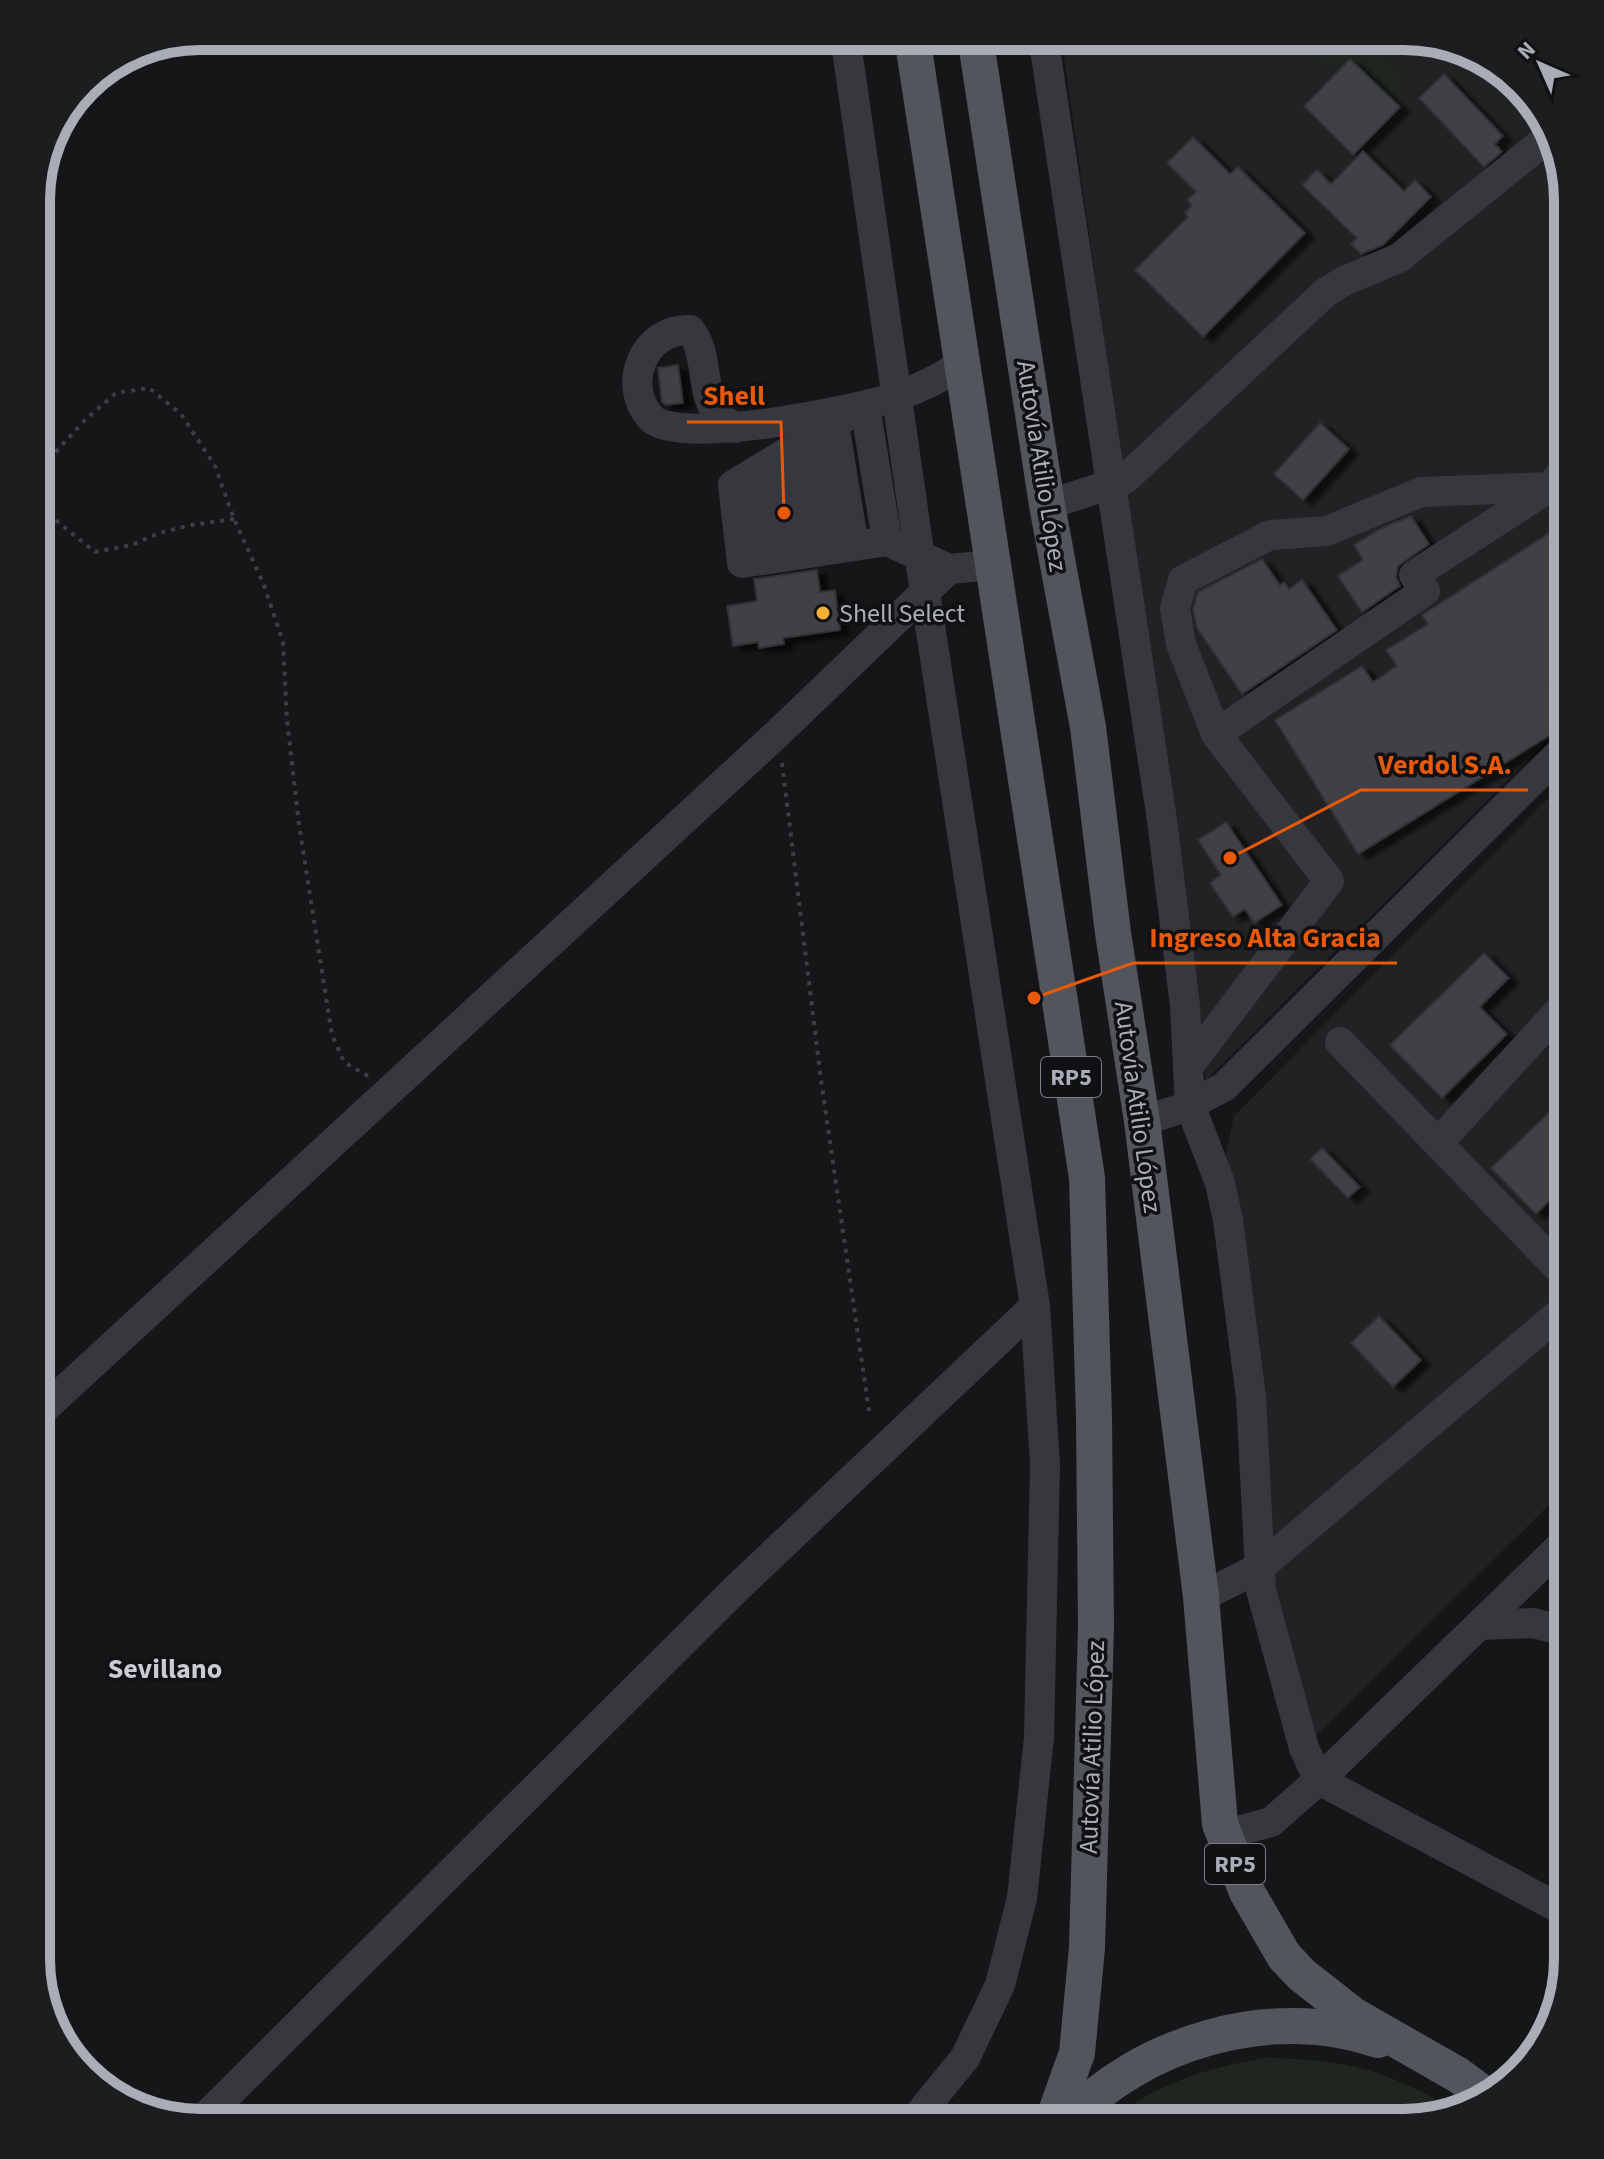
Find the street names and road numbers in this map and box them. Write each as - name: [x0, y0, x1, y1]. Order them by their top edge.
- street label: Autovía Atilio López: [1007, 358, 1077, 574]
- street label: Autovía Atilio López: [1105, 999, 1171, 1215]
- road number: RP5: [1041, 1057, 1101, 1097]
- street label: Autovía Atilio López: [1070, 1640, 1114, 1854]
- road number: RP5: [1205, 1844, 1265, 1884]

